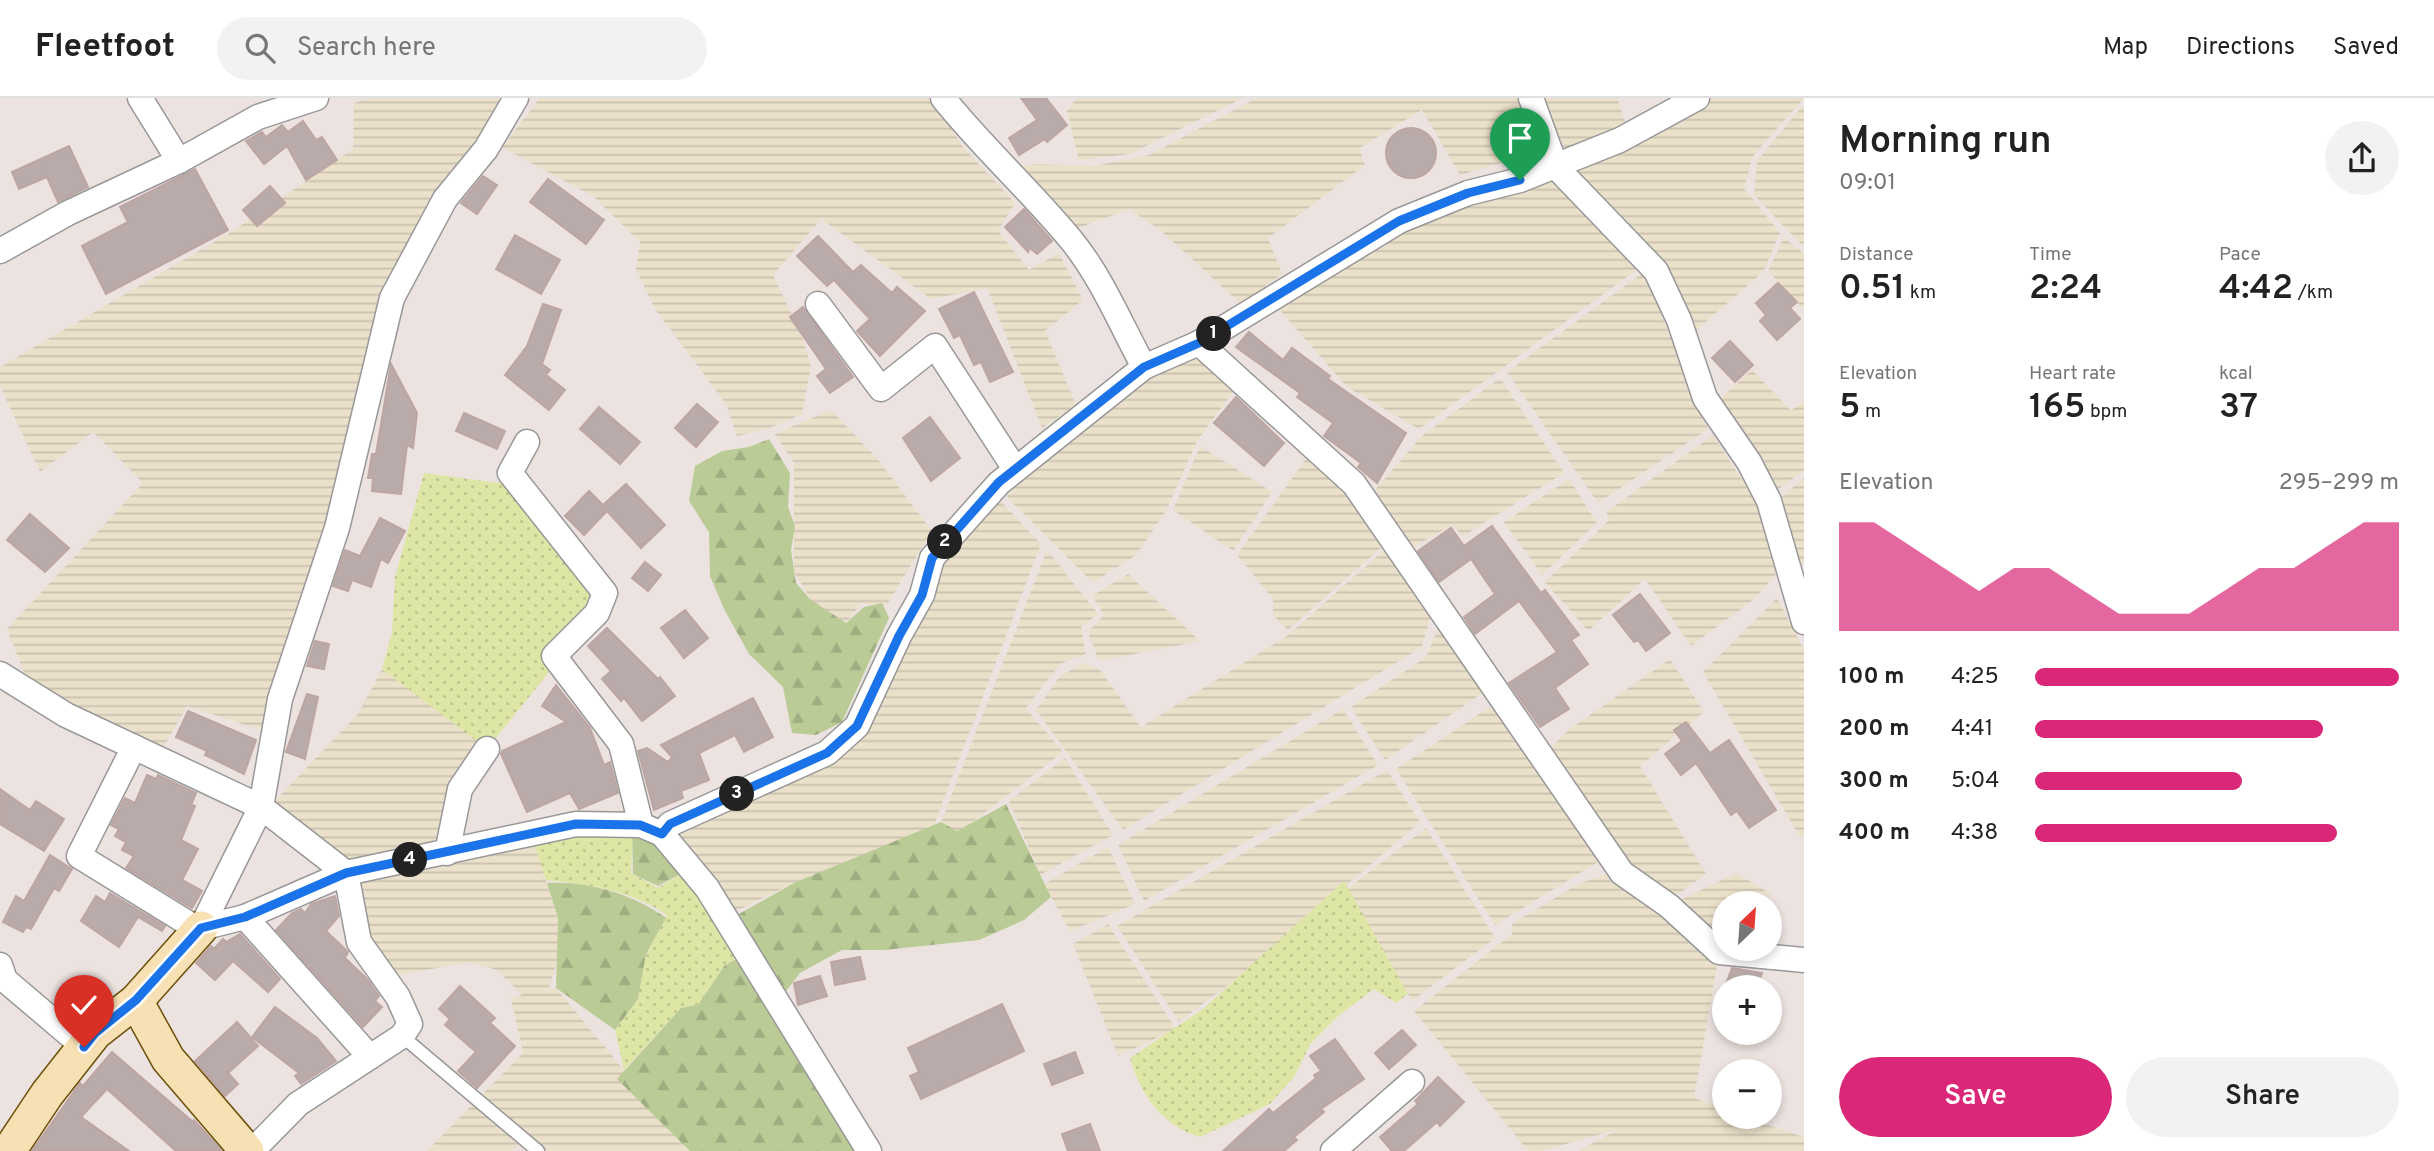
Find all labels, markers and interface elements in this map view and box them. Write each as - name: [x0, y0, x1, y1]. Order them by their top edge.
- search box: [217, 17, 707, 80]
- text: Fleetfoot: [35, 27, 175, 69]
- icon: search: [241, 29, 279, 67]
- text: Search here: [297, 32, 436, 65]
- text: Map: [2103, 33, 2148, 63]
- text: Directions: [2186, 33, 2295, 63]
- text: Saved: [2333, 33, 2399, 63]
- pin: [1490, 108, 1550, 180]
- text: Morning run: [1839, 118, 2052, 167]
- icon: arrive: [1501, 119, 1539, 157]
- button: share: [2325, 121, 2399, 195]
- text: 09:01: [1839, 169, 1896, 198]
- text: Distance: [1839, 243, 1914, 267]
- text: Time: [2029, 243, 2072, 267]
- text: Pace: [2219, 243, 2261, 267]
- text: 0.51: [1839, 267, 1905, 311]
- text: 2:24: [2029, 267, 2102, 311]
- text: 4:42: [2219, 267, 2293, 311]
- text: km: [1905, 281, 1936, 305]
- text: /km: [2293, 281, 2333, 305]
- pin: 1: [1196, 316, 1232, 352]
- text: 1: [1210, 321, 1217, 345]
- text: Elevation: [1839, 362, 1917, 386]
- text: Heart rate: [2029, 362, 2116, 386]
- text: kcal: [2219, 362, 2253, 386]
- text: 5: [1839, 386, 1861, 430]
- text: 165: [2029, 386, 2085, 430]
- text: 37: [2219, 386, 2258, 430]
- text: m: [1861, 400, 1881, 424]
- text: bpm: [2085, 400, 2127, 424]
- text: Elevation: [1839, 469, 1934, 498]
- text: 295–299 m: [2279, 469, 2399, 498]
- pin: 2: [928, 524, 962, 560]
- text: 2: [939, 529, 950, 553]
- text: 100 m: [1839, 663, 1904, 692]
- text: 4:25: [1951, 663, 1999, 692]
- text: 200 m: [1839, 715, 1909, 744]
- text: 4:41: [1951, 715, 1993, 744]
- text: 300 m: [1839, 767, 1909, 796]
- text: 5:04: [1951, 767, 2000, 796]
- pin: 3: [720, 776, 754, 812]
- text: 3: [731, 781, 742, 805]
- text: 400 m: [1839, 819, 1910, 848]
- text: 4:38: [1951, 819, 1998, 848]
- pin: 4: [392, 842, 428, 878]
- text: 4: [403, 847, 416, 871]
- north arrow: [1712, 891, 1782, 961]
- map controls: [1712, 891, 1782, 1129]
- pin: [54, 975, 114, 1047]
- button: +: [1712, 975, 1782, 1045]
- icon: check: [65, 986, 103, 1024]
- button: Save: [1839, 1057, 2112, 1137]
- button: Share: [2126, 1057, 2399, 1137]
- button: −: [1712, 1059, 1782, 1129]

